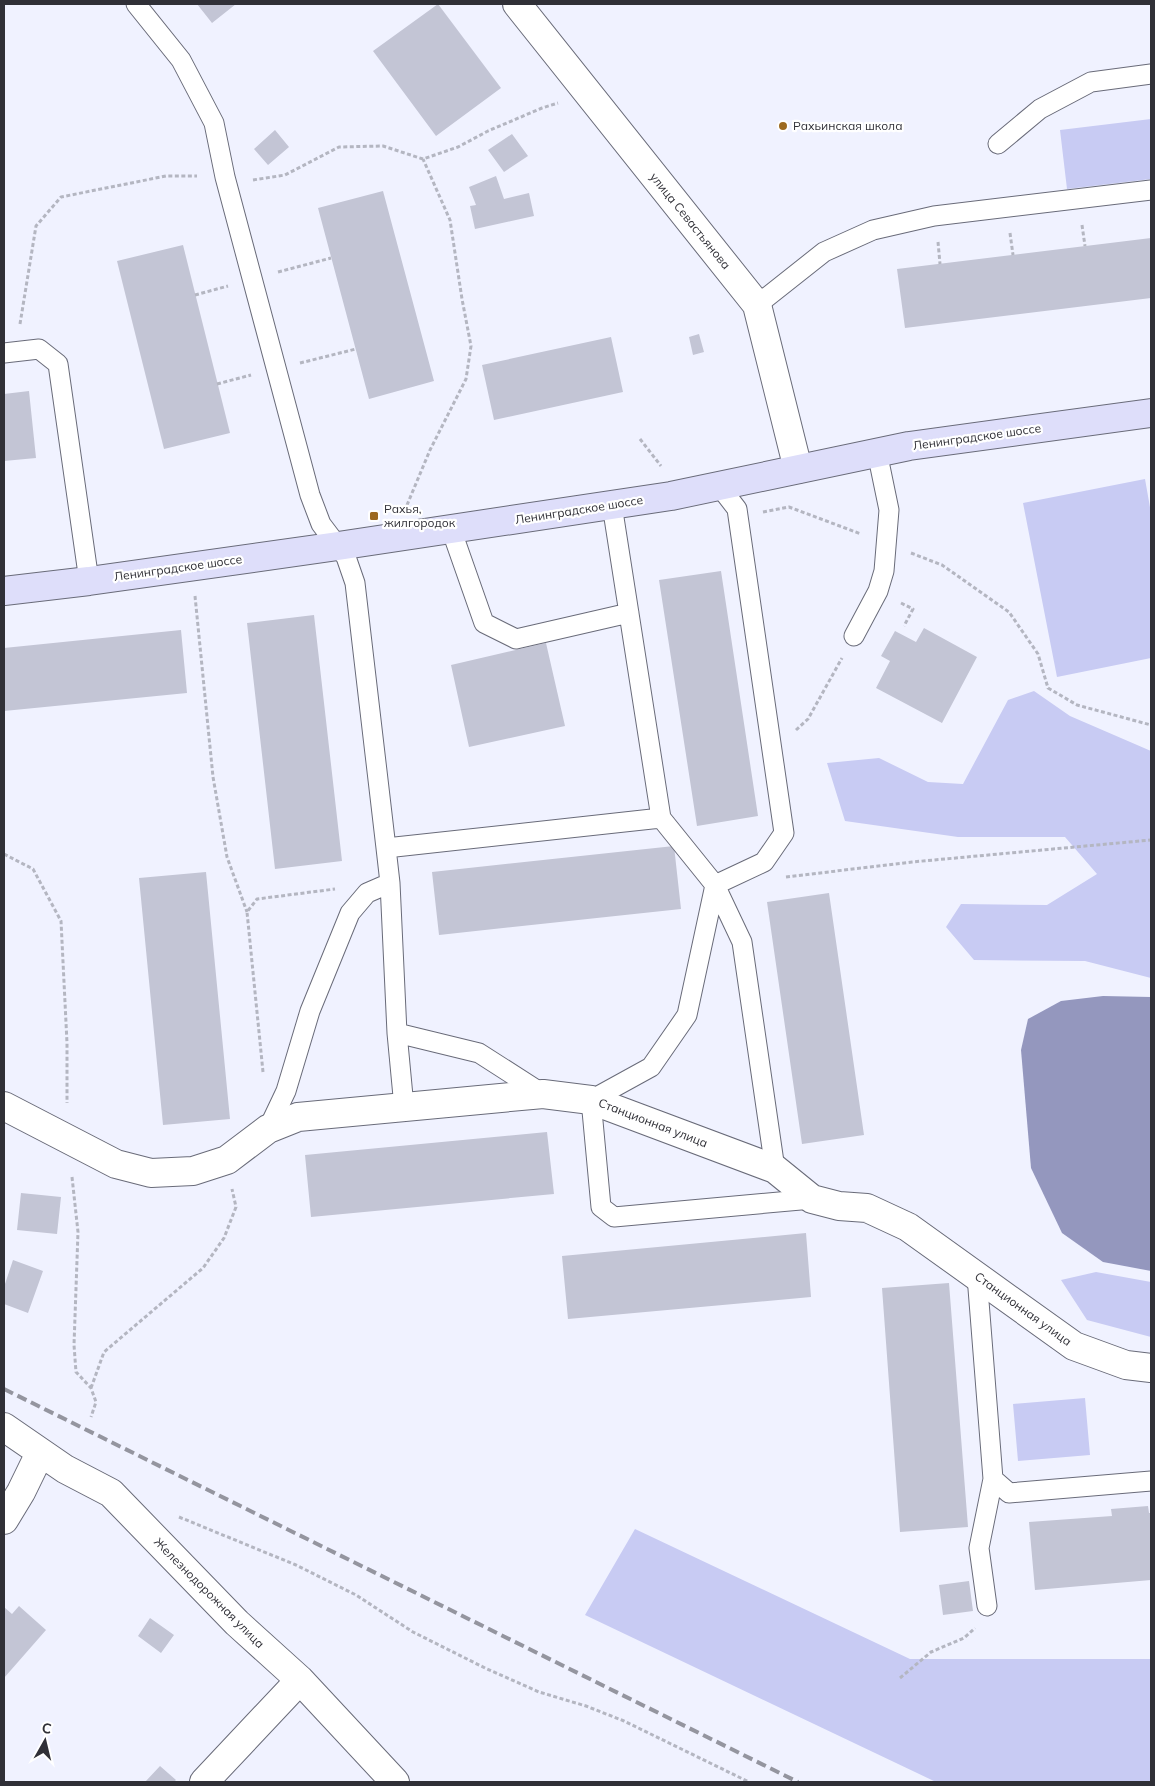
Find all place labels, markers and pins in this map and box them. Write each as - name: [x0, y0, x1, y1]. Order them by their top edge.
- place label: Рахьинская школа: [793, 118, 902, 133]
- marker: Рахьинская школа: [777, 120, 789, 132]
- place label: Рахья, жилгородок: [384, 501, 456, 530]
- marker: Рахья, жилгородок: [368, 510, 380, 522]

